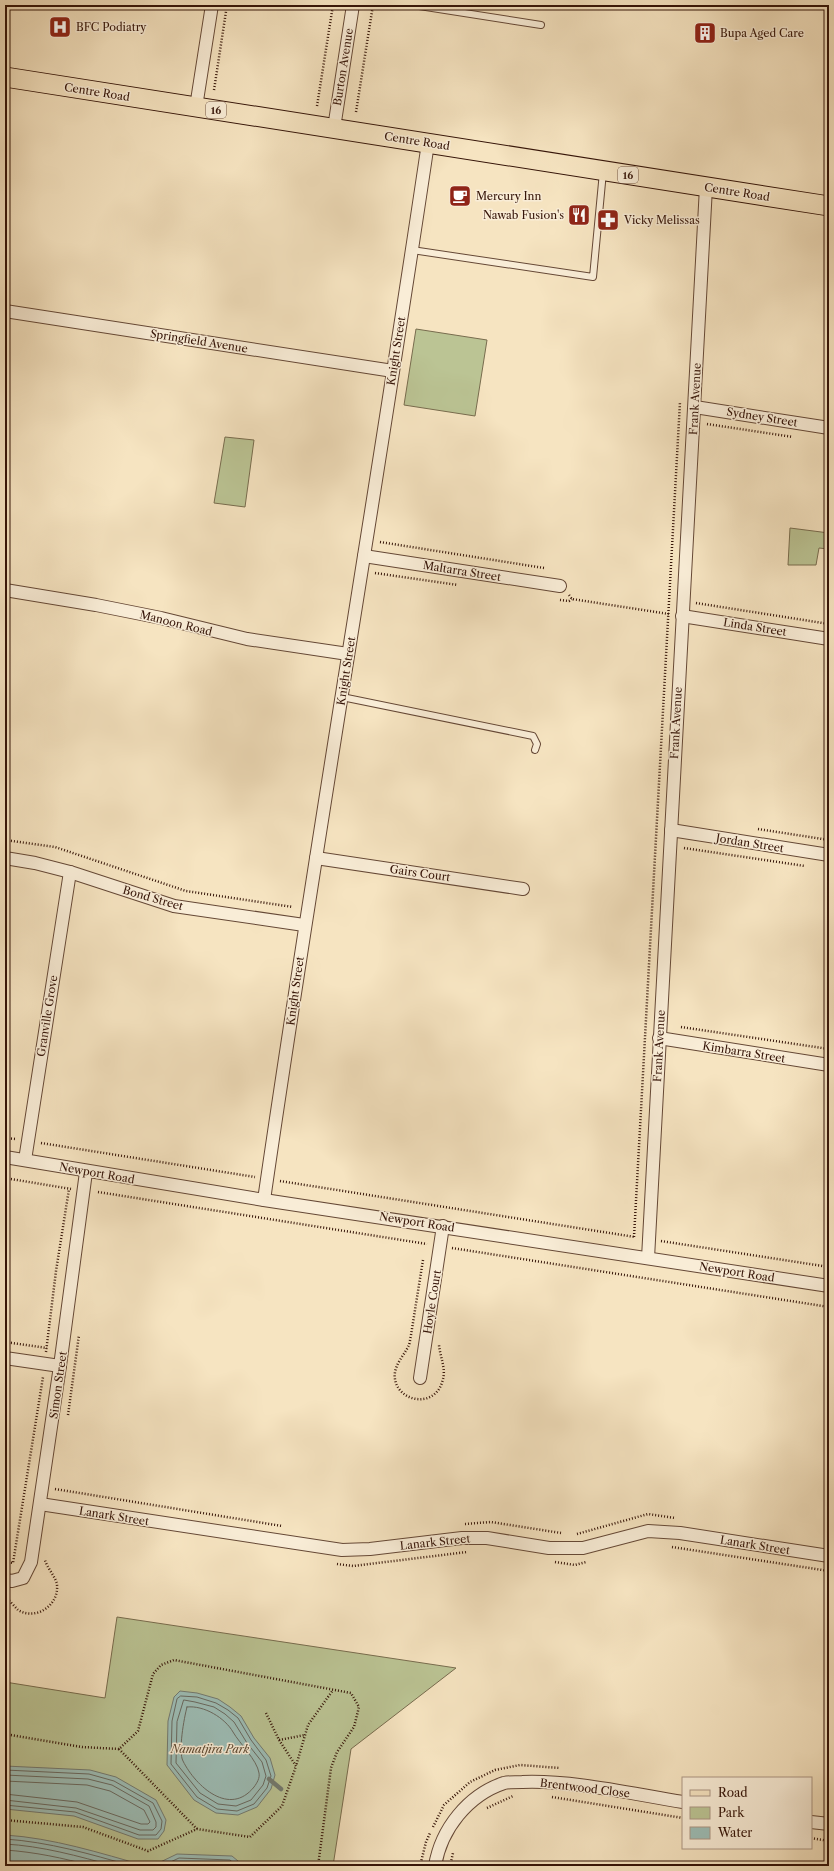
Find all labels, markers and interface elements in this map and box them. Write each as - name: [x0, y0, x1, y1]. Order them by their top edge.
- hospital icon: BFC Podiatry: [47, 14, 73, 40]
- place label: BFC Podiatry: [76, 20, 147, 34]
- building icon: Bupa Aged Care: [692, 20, 718, 46]
- place label: Bupa Aged Care: [720, 26, 804, 40]
- street label: Burton Avenue: [330, 27, 356, 107]
- street label: Centre Road: [63, 80, 131, 104]
- road number: 16: [206, 102, 226, 118]
- street label: Centre Road: [383, 129, 451, 153]
- road number: 16: [618, 167, 638, 183]
- street label: Centre Road: [703, 180, 771, 204]
- cafe icon: Mercury Inn: [447, 183, 473, 209]
- place label: Mercury Inn: [476, 189, 541, 203]
- restaurant icon: Nawab Fusion's: [566, 202, 592, 228]
- pharmacy icon: Vicky Melissas: [595, 207, 621, 233]
- place label: Nawab Fusion's: [483, 208, 564, 222]
- place label: Vicky Melissas: [623, 213, 700, 227]
- street label: Knight Street: [384, 315, 408, 386]
- street label: Springfield Avenue: [149, 326, 249, 356]
- street label: Frank Avenue: [686, 363, 704, 435]
- street label: Sydney Street: [725, 404, 799, 430]
- street label: Maltarra Street: [422, 558, 502, 584]
- street label: Manoon Road: [138, 607, 214, 639]
- street label: Linda Street: [722, 615, 788, 639]
- street label: Knight Street: [334, 635, 358, 706]
- street label: Frank Avenue: [667, 687, 685, 759]
- street label: Jordan Street: [713, 830, 785, 855]
- street label: Gairs Court: [389, 862, 451, 884]
- street label: Bond Street: [121, 883, 185, 913]
- street label: Knight Street: [283, 956, 307, 1026]
- street label: Granville Grove: [34, 974, 60, 1058]
- street label: Frank Avenue: [650, 1010, 668, 1082]
- street label: Kimbarra Street: [702, 1039, 786, 1065]
- street label: Newport Road: [58, 1159, 136, 1187]
- street label: Newport Road: [378, 1209, 456, 1235]
- street label: Newport Road: [698, 1259, 776, 1285]
- street label: Hoyle Court: [420, 1269, 444, 1335]
- street label: Simon Street: [46, 1350, 70, 1420]
- street label: Lanark Street: [78, 1504, 150, 1528]
- street label: Lanark Street: [399, 1531, 471, 1553]
- street label: Lanark Street: [719, 1533, 791, 1557]
- park label: Namatjira Park: [170, 1742, 250, 1756]
- street label: Brentwood Close: [539, 1776, 631, 1800]
- legend: [682, 1777, 812, 1849]
- text: Road: [718, 1785, 748, 1800]
- text: Park: [718, 1805, 745, 1820]
- text: Water: [717, 1825, 752, 1840]

